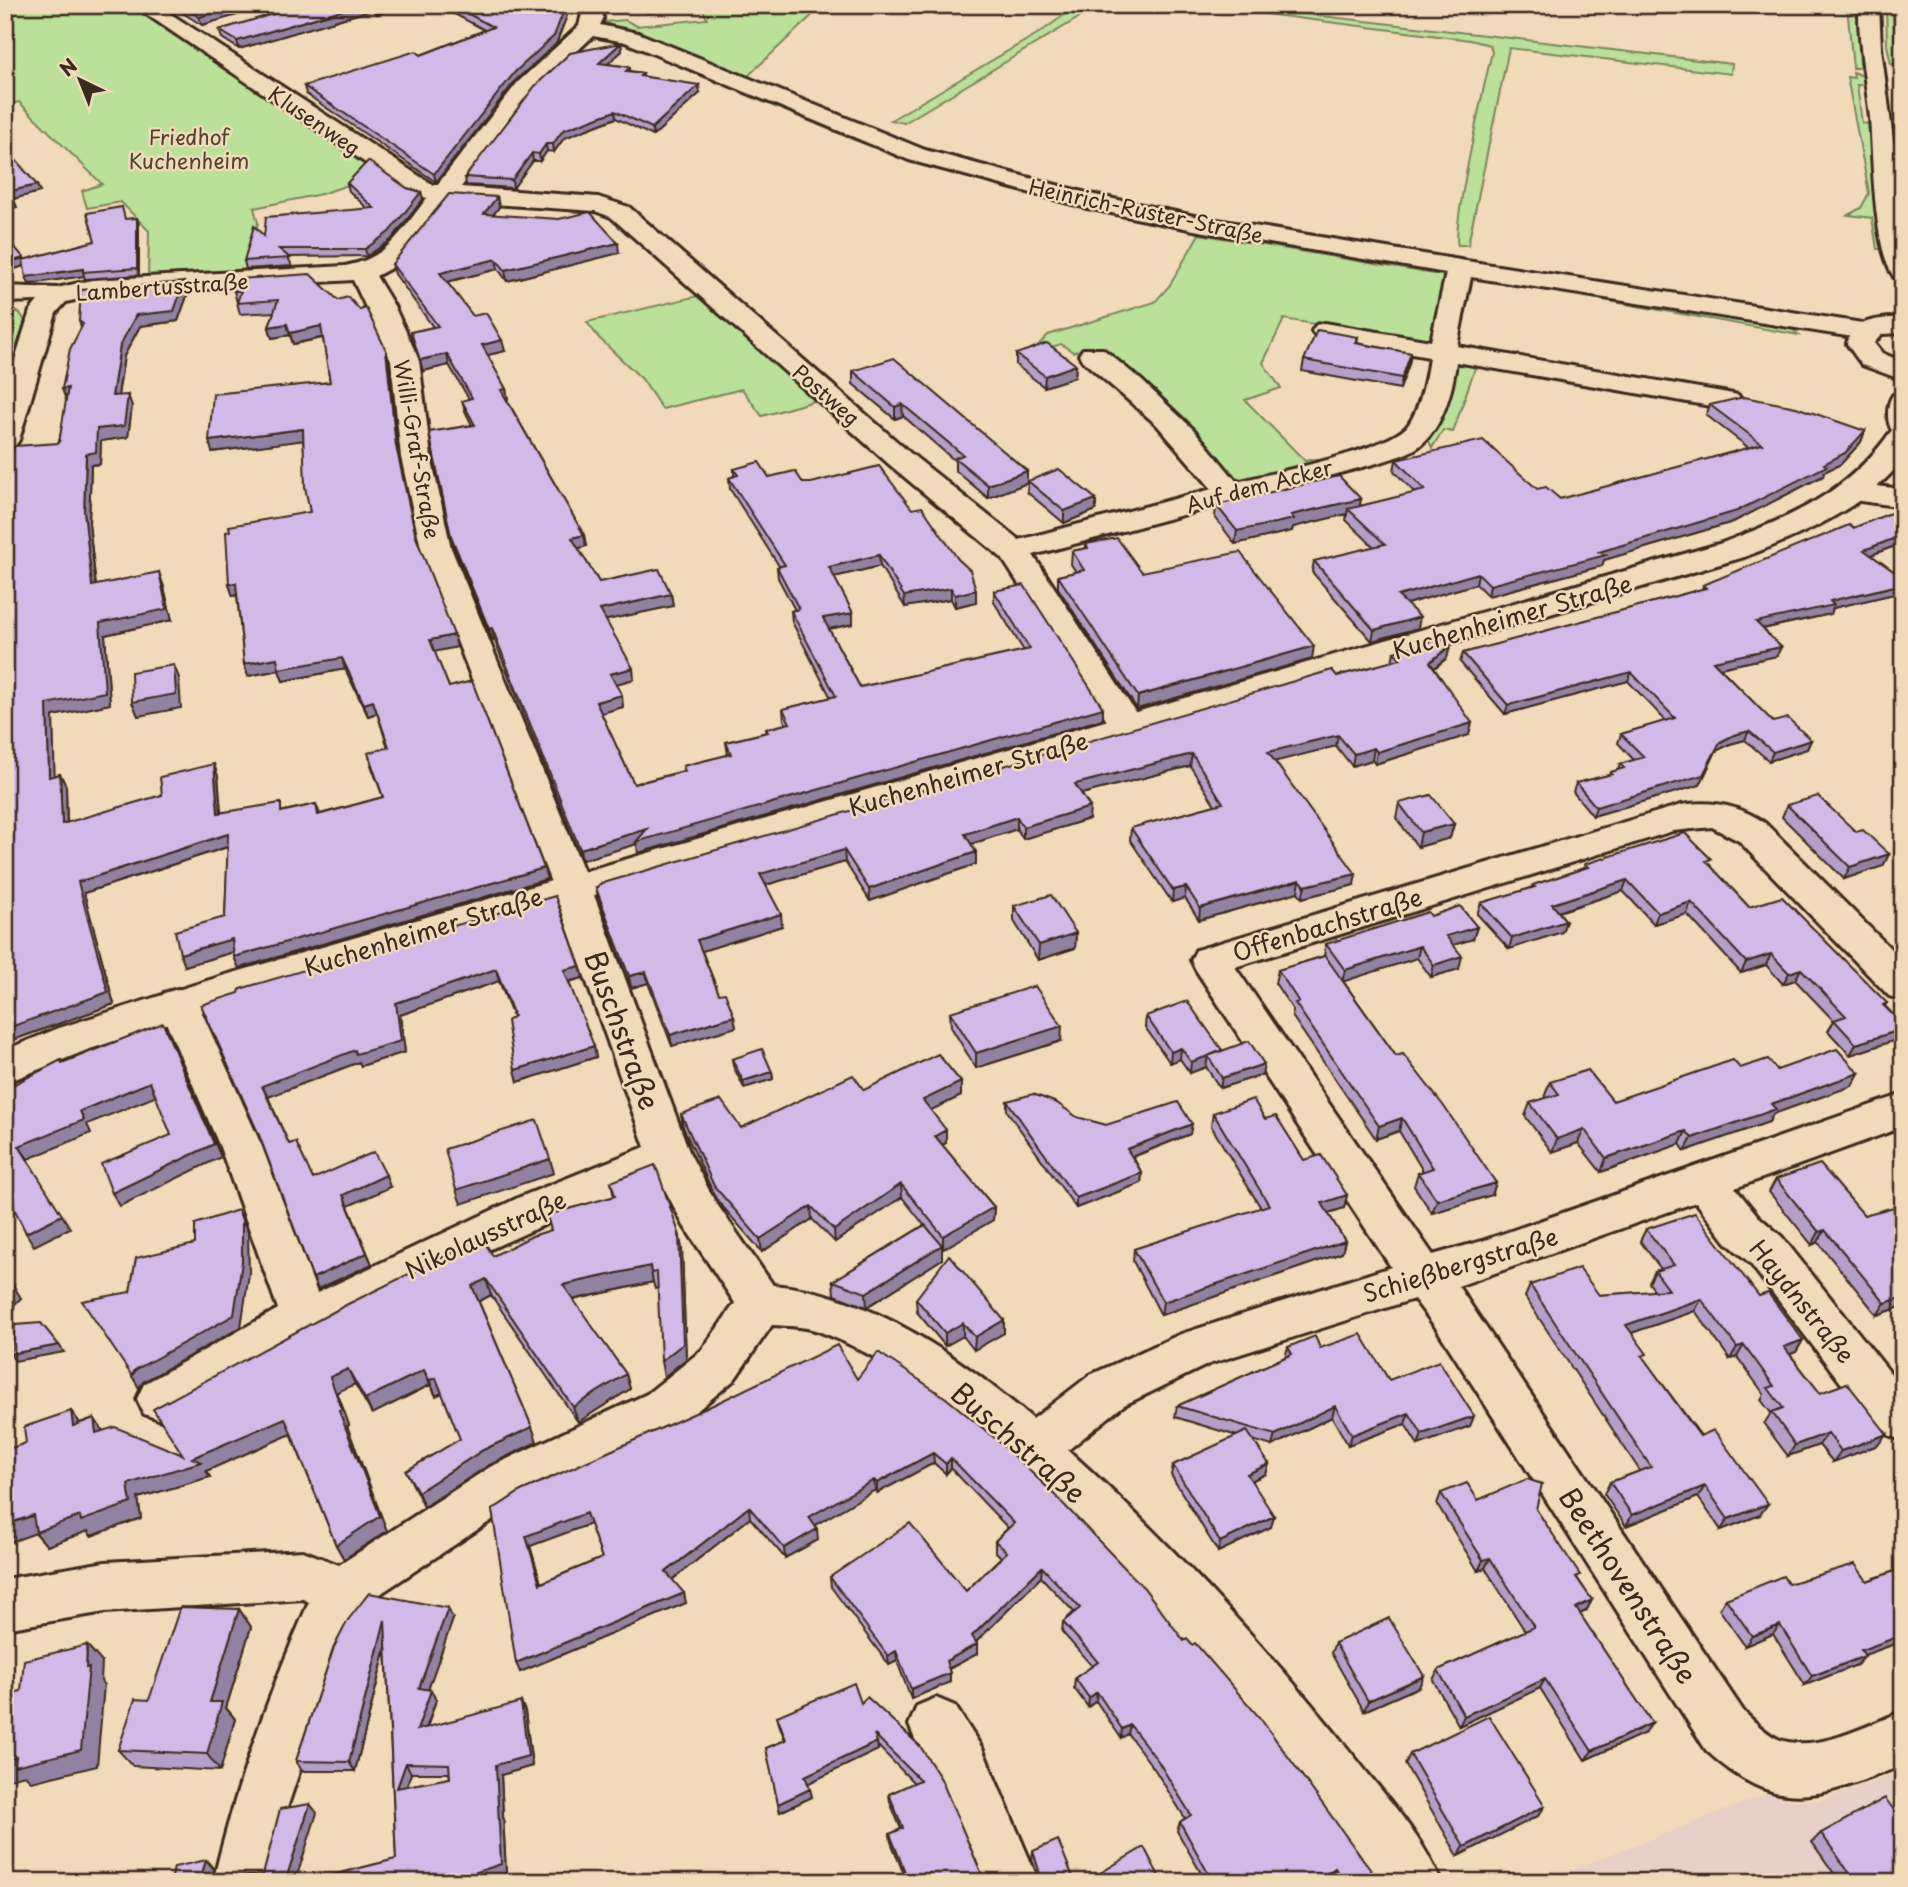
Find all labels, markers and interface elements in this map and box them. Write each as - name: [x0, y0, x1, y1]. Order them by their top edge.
- north arrow: [46, 46, 116, 116]
- text: N: [53, 51, 83, 82]
- street label: Klusenweg: [262, 77, 368, 163]
- park label: Friedhof Kuchenheim: [129, 120, 249, 176]
- street label: Heinrich-Ruster-Straße: [1026, 170, 1266, 250]
- street label: Lambertusstraße: [75, 264, 249, 308]
- street label: Postweg: [786, 356, 868, 432]
- street label: Willi-Graf-Straße: [386, 357, 450, 541]
- street label: Auf dem Acker: [1182, 450, 1336, 520]
- street label: Kuchenheimer Straße: [1388, 565, 1636, 667]
- street label: Kuchenheimer Straße: [844, 722, 1092, 824]
- street label: Kuchenheimer Straße: [299, 878, 547, 984]
- street label: Offenbachstraße: [1228, 878, 1426, 970]
- street label: Buschstraße: [574, 944, 672, 1116]
- street label: Nikolausstraße: [398, 1181, 572, 1287]
- street label: Schießbergstraße: [1358, 1217, 1562, 1311]
- street label: Haydnstraße: [1742, 1231, 1864, 1371]
- street label: Buschstraße: [942, 1371, 1096, 1513]
- street label: Beethovenstraße: [1549, 1478, 1709, 1692]

